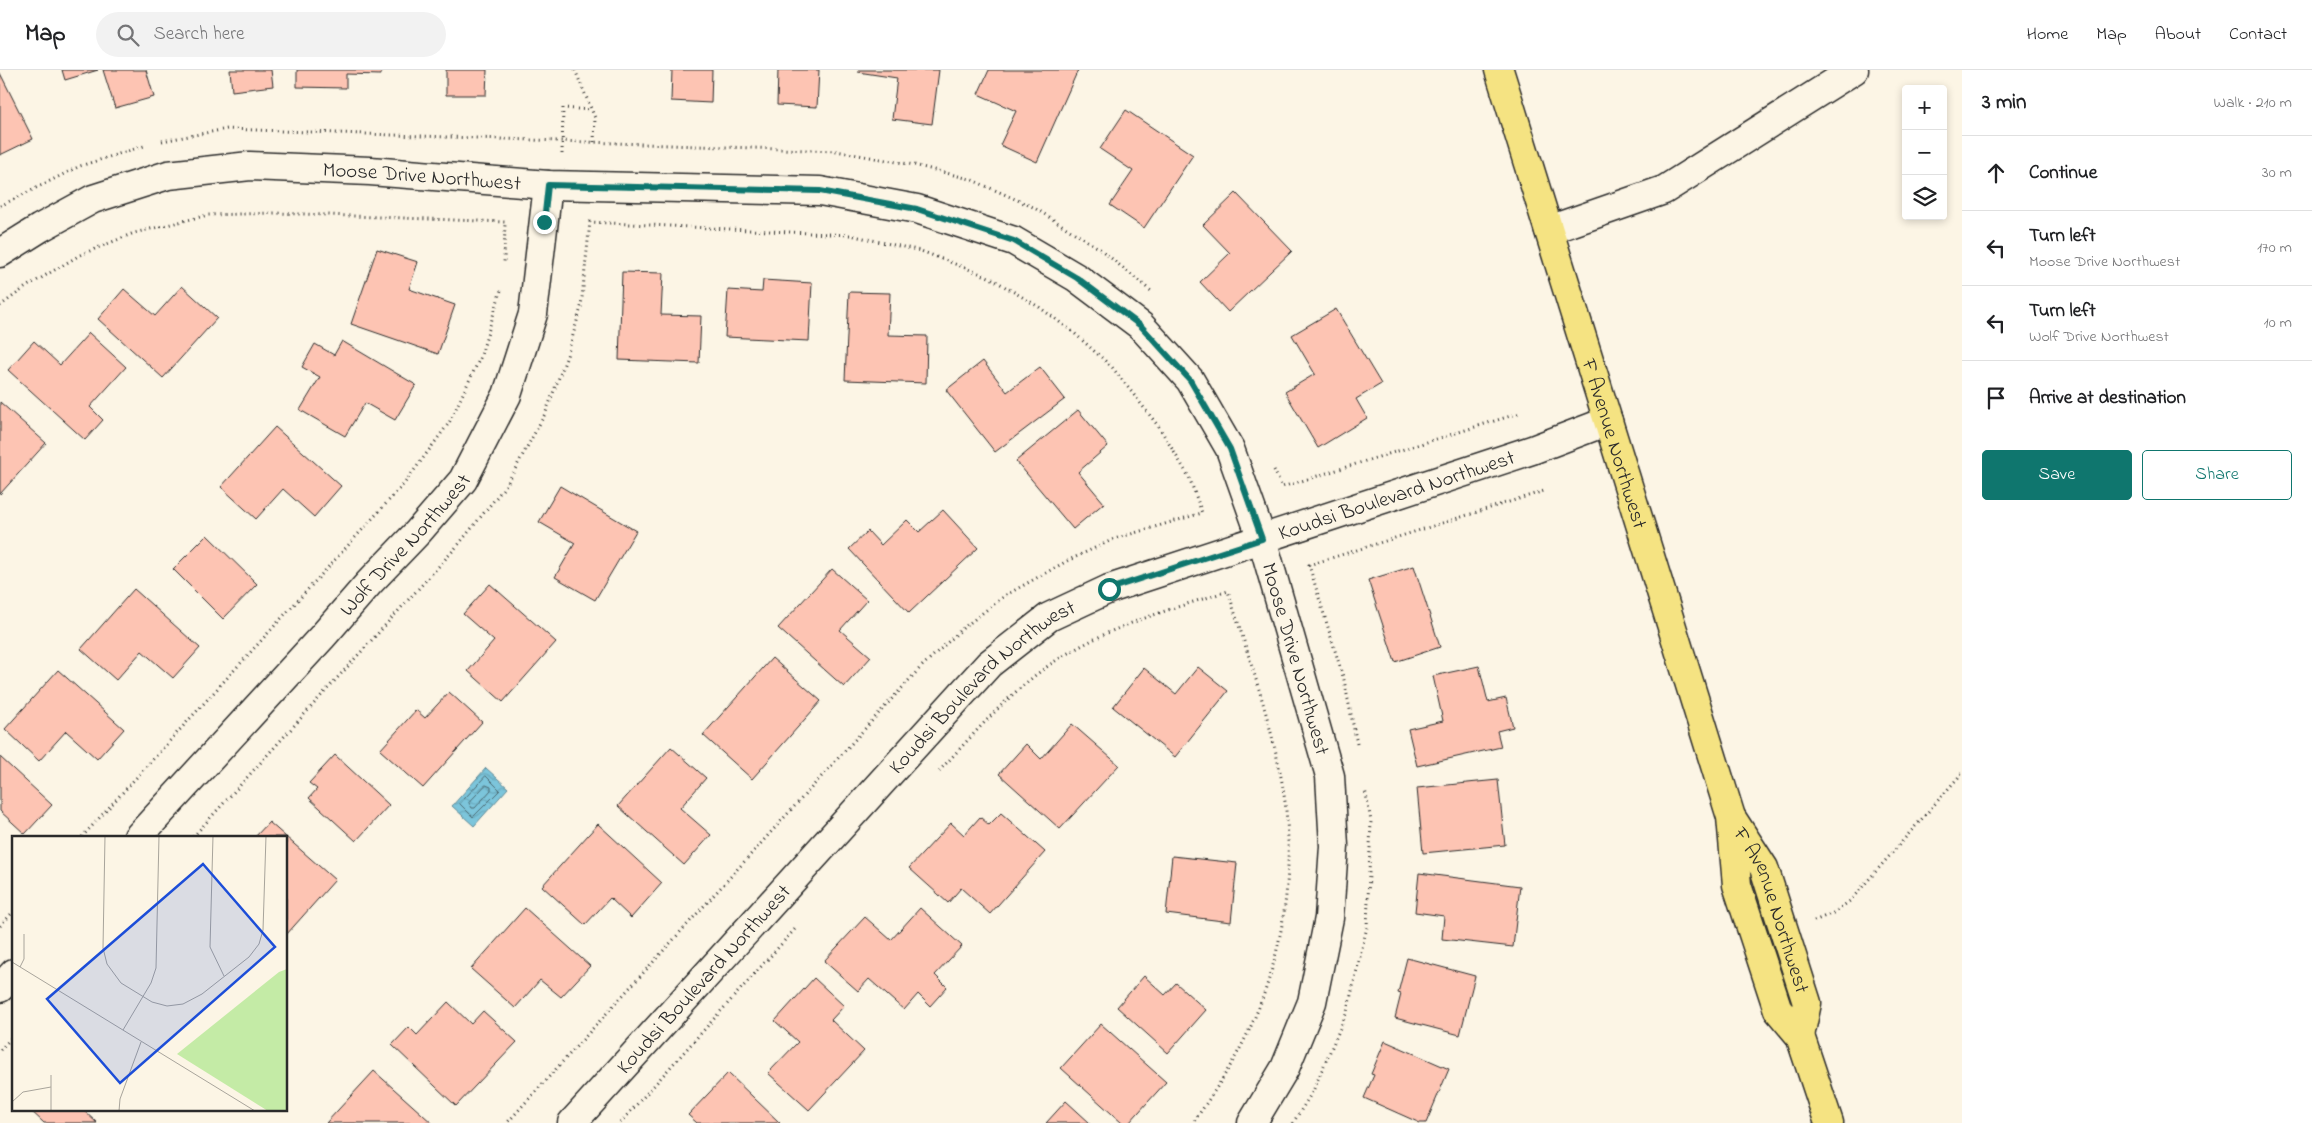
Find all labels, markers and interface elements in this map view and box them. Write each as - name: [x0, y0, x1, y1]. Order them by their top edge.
- search box: [96, 12, 446, 57]
- text: Map: [25, 17, 66, 52]
- icon: search: [114, 21, 142, 49]
- text: Search here: [154, 21, 245, 48]
- text: Home: [2027, 22, 2068, 48]
- text: Map: [2096, 22, 2127, 48]
- text: About: [2155, 22, 2201, 48]
- text: Contact: [2229, 22, 2287, 48]
- map controls: [1902, 85, 1947, 220]
- button: +: [1902, 85, 1947, 130]
- text: 3 min: [1982, 88, 2026, 118]
- text: Walk · 210 m: [2213, 91, 2292, 115]
- button: −: [1902, 130, 1947, 175]
- street label: Moose Drive Northwest: [322, 156, 522, 200]
- icon: ahead: [1982, 159, 2010, 187]
- text: Continue: [2029, 160, 2097, 187]
- text: 30 m: [2262, 161, 2292, 185]
- button: layers: [1902, 175, 1947, 220]
- route end: [533, 211, 556, 234]
- text: Turn left: [2029, 223, 2096, 250]
- icon: left: [1982, 234, 2010, 262]
- text: 170 m: [2257, 236, 2292, 260]
- text: Moose Drive Northwest: [2029, 250, 2180, 274]
- text: Turn left: [2029, 298, 2096, 325]
- icon: left: [1982, 309, 2010, 337]
- text: 10 m: [2264, 311, 2292, 335]
- text: Wolf Drive Northwest: [2029, 325, 2169, 349]
- street label: F Avenue Northwest: [1572, 354, 1654, 533]
- icon: arrive: [1982, 384, 2010, 412]
- text: Arrive at destination: [2029, 385, 2186, 412]
- street label: Koudsi Boulevard Northwest: [1275, 444, 1519, 549]
- button: Save: [1982, 450, 2132, 500]
- button: Share: [2142, 450, 2292, 500]
- street label: Wolf Drive Northwest: [333, 469, 480, 624]
- street label: Moose Drive Northwest: [1253, 559, 1336, 759]
- route start: [1098, 578, 1121, 601]
- street label: Koudsi Boulevard Northwest: [883, 594, 1081, 782]
- street label: F Avenue Northwest: [1724, 821, 1816, 997]
- inset map: [12, 836, 288, 1110]
- street label: Koudsi Boulevard Northwest: [610, 878, 799, 1082]

